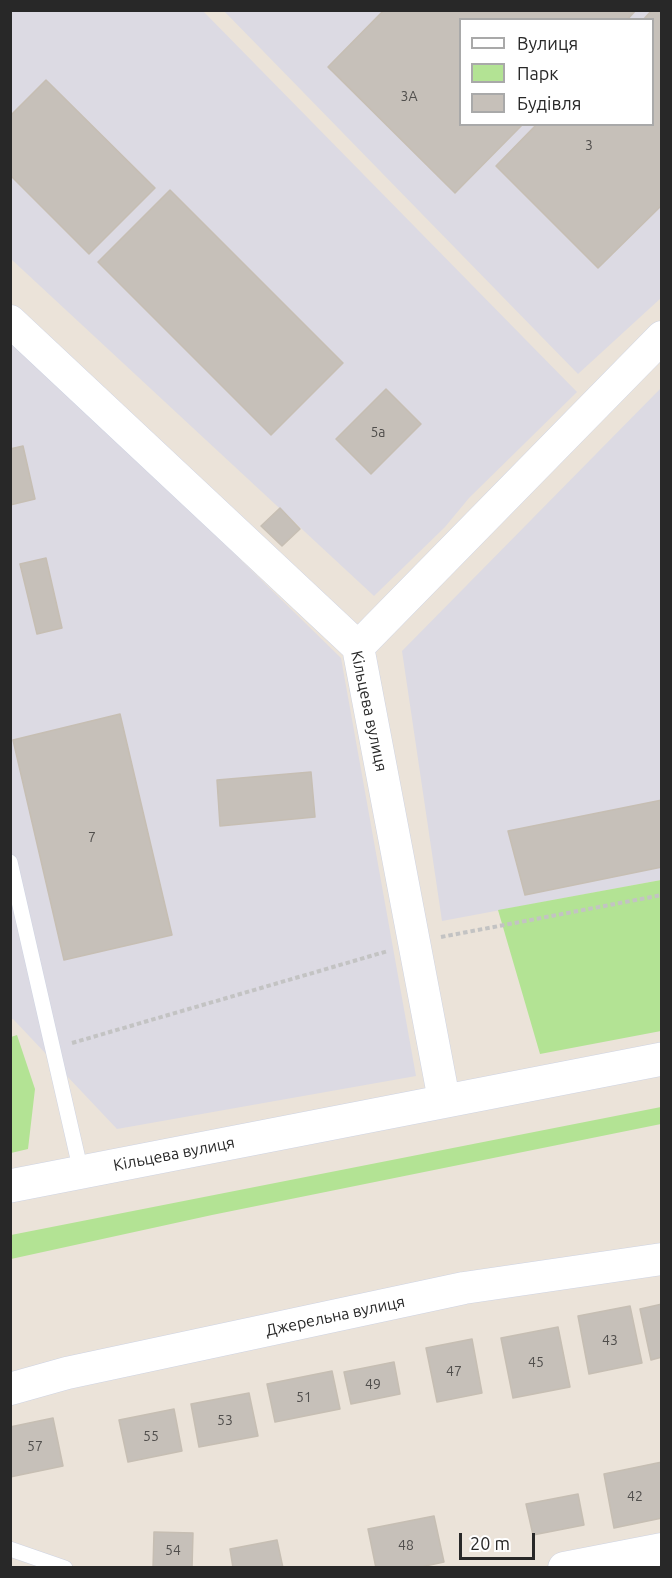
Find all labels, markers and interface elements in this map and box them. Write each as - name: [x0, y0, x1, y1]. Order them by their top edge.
- legend: [459, 18, 654, 126]
- text: Вулиця: [517, 33, 578, 53]
- text: Парк: [517, 63, 558, 83]
- house number: 3А: [401, 88, 417, 104]
- text: Будівля: [517, 93, 582, 113]
- house number: 3: [585, 137, 593, 153]
- house number: 5а: [370, 424, 386, 440]
- street label: Кільцева вулиця: [347, 649, 391, 773]
- house number: 7: [88, 829, 96, 845]
- street label: Кільцева вулиця: [112, 1133, 236, 1175]
- street label: Джерельна вулиця: [264, 1292, 406, 1340]
- house number: 43: [602, 1332, 618, 1348]
- house number: 45: [528, 1354, 544, 1370]
- house number: 47: [446, 1363, 462, 1379]
- house number: 49: [365, 1376, 381, 1392]
- house number: 51: [296, 1389, 312, 1405]
- house number: 53: [217, 1412, 233, 1428]
- house number: 55: [143, 1428, 159, 1444]
- house number: 57: [27, 1438, 43, 1454]
- house number: 42: [627, 1488, 643, 1504]
- scale bar: [462, 1521, 538, 1559]
- text: 20 m: [470, 1533, 510, 1553]
- house number: 48: [398, 1537, 414, 1553]
- house number: 54: [165, 1542, 181, 1558]

